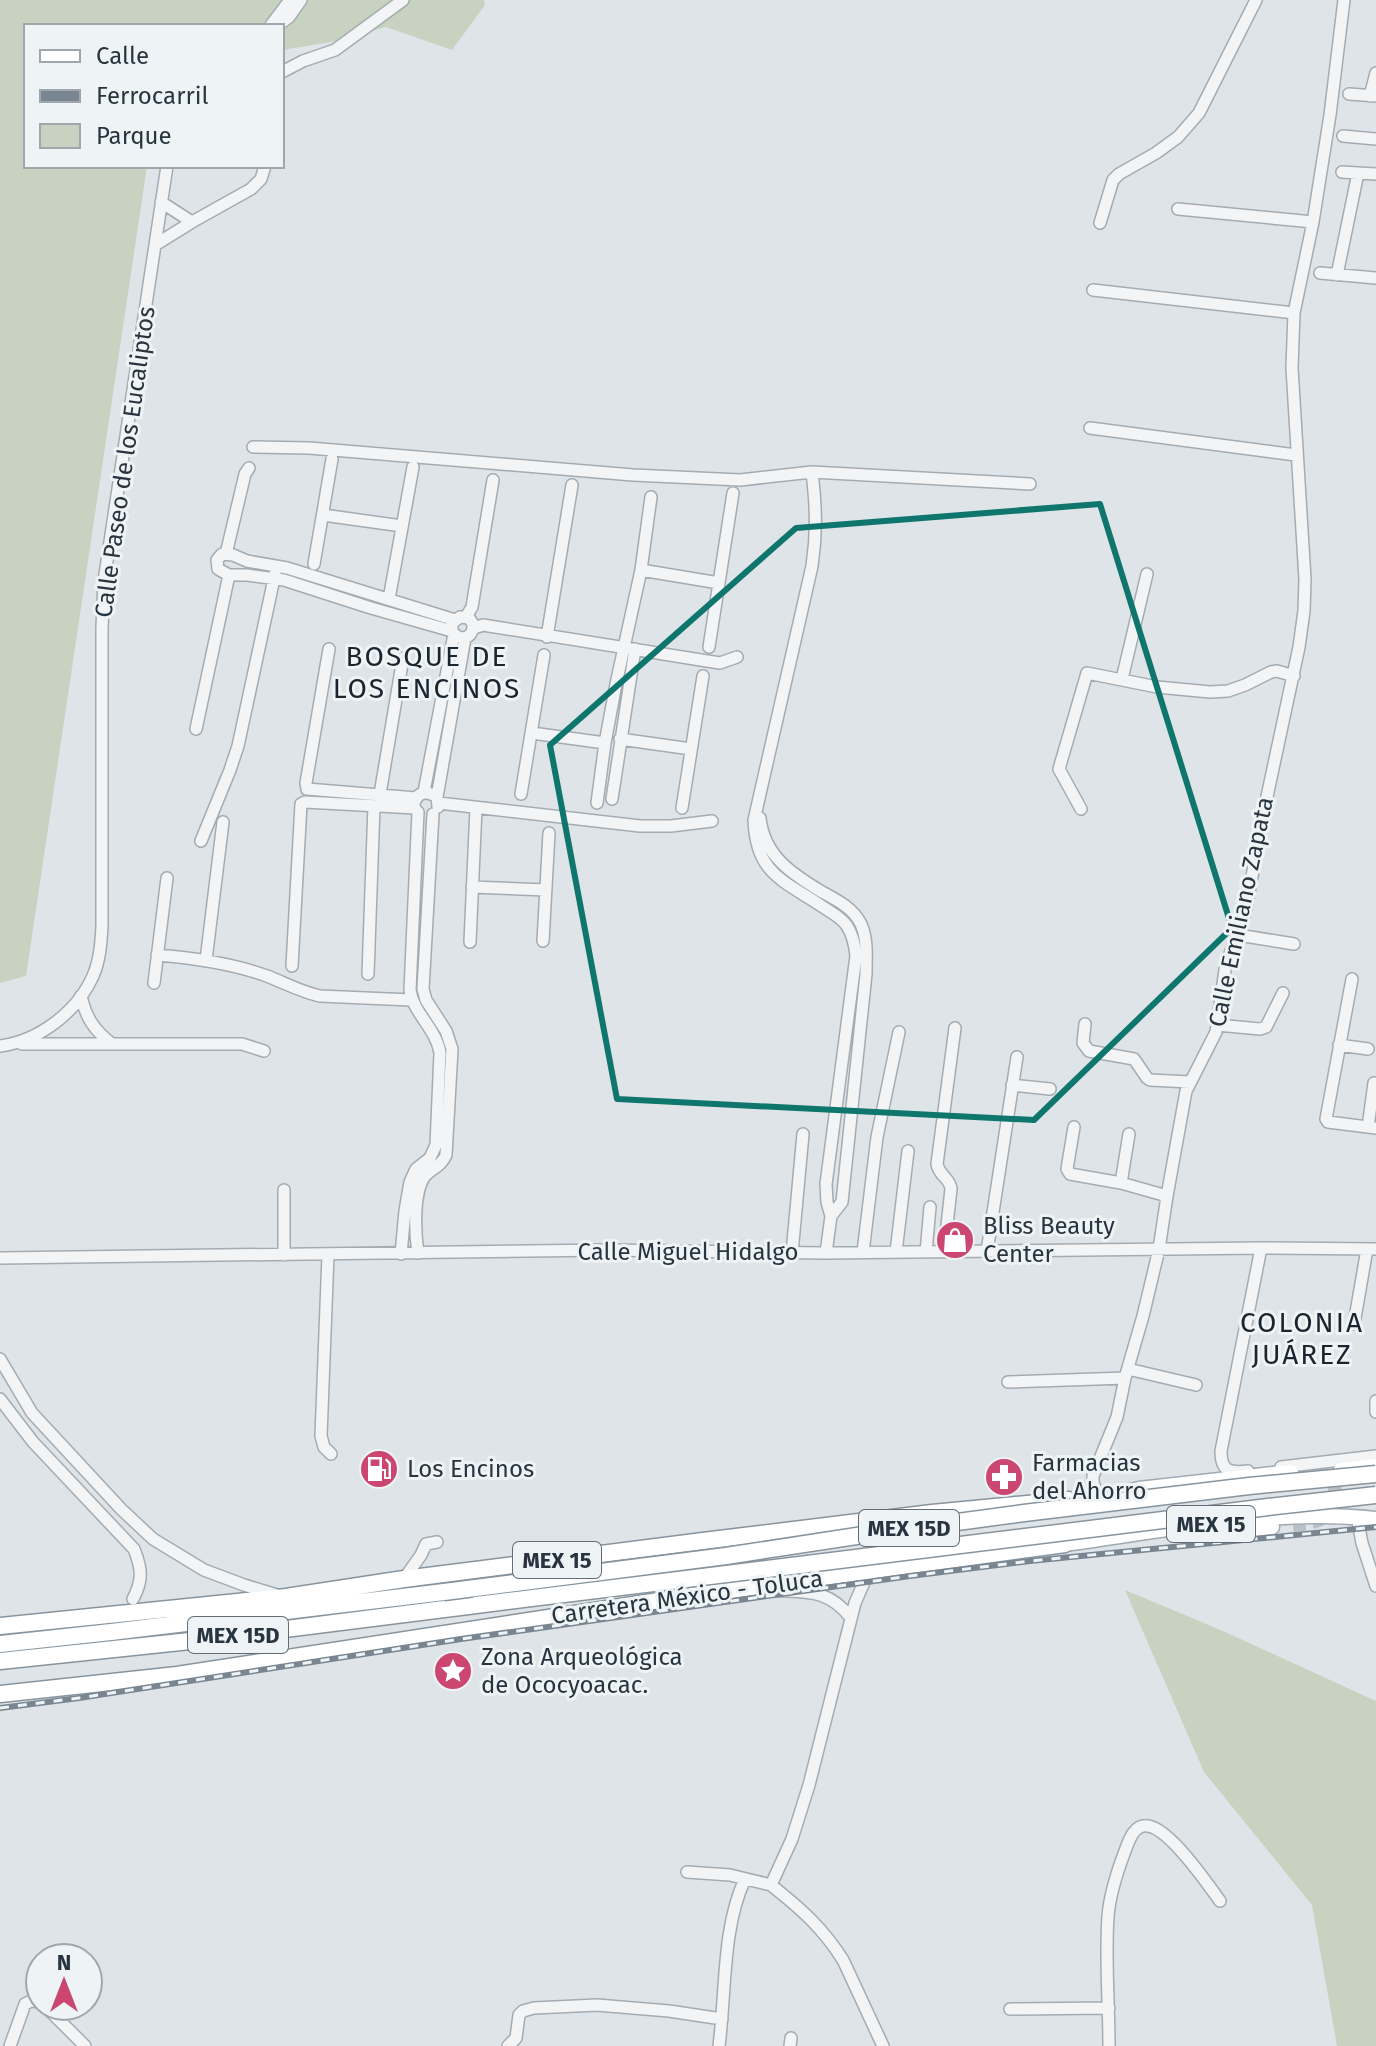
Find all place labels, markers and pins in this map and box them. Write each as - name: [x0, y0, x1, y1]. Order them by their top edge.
- place label: Bliss Beauty Center: [983, 1212, 1115, 1268]
- shop icon: Bliss Beauty Center: [934, 1219, 976, 1261]
- fuel station icon: Los Encinos: [358, 1448, 400, 1490]
- place label: Farmacias del Ahorro: [1032, 1449, 1146, 1505]
- place label: Los Encinos: [407, 1455, 534, 1483]
- pharmacy icon: Farmacias del Ahorro: [983, 1456, 1025, 1498]
- place label: Zona Arqueológica de Ococyoacac.: [481, 1643, 683, 1699]
- place icon: Zona Arqueológica de Ococyoacac.: [432, 1650, 474, 1692]

